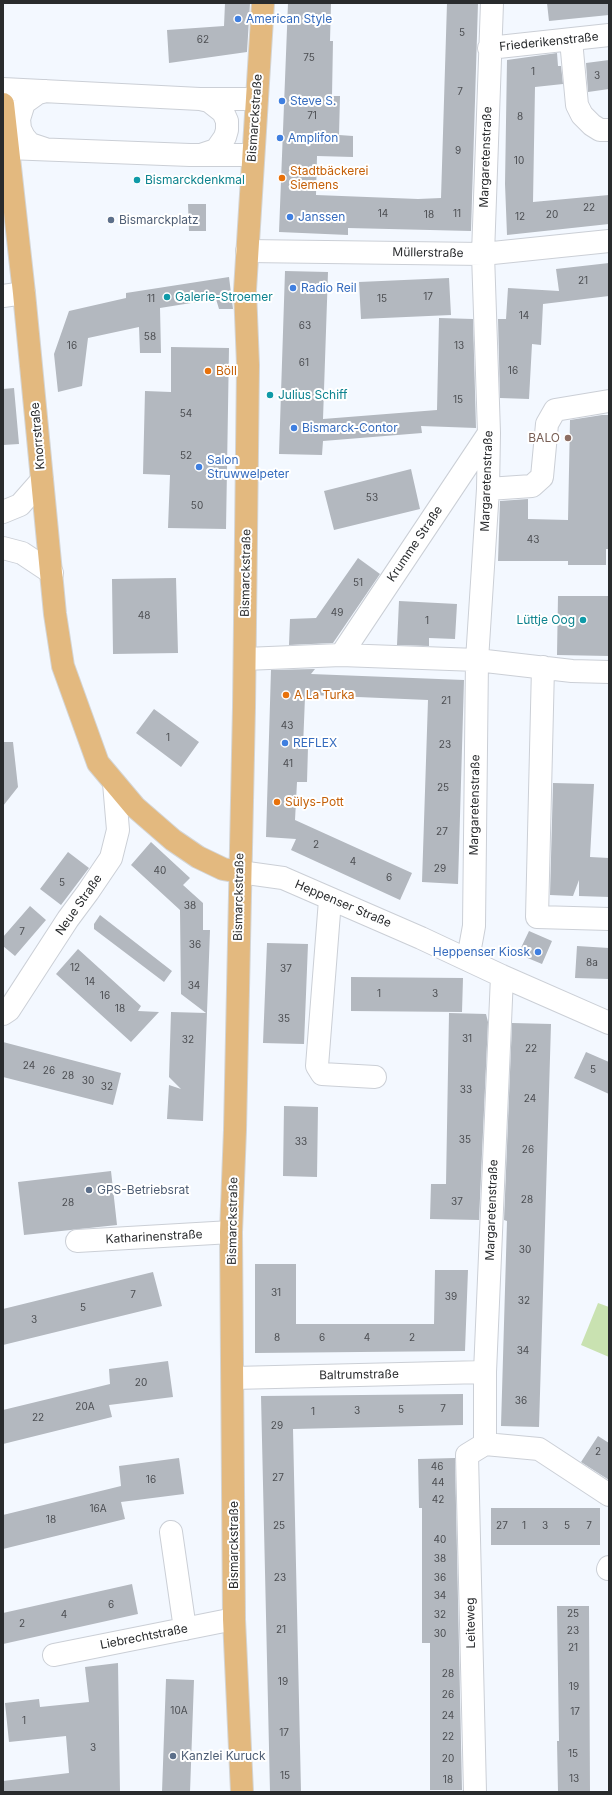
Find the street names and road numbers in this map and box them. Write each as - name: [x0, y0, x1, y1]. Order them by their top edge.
- street label: Friederikenstraße: [499, 30, 599, 54]
- street label: Bismarckstraße: [245, 74, 265, 162]
- street label: Margaretenstraße: [477, 106, 495, 208]
- street label: Müllerstraße: [392, 245, 464, 261]
- street label: Knorrstraße: [28, 402, 48, 470]
- street label: Margaretenstraße: [478, 430, 496, 532]
- street label: Krumme Straße: [384, 503, 446, 585]
- street label: Bismarckstraße: [238, 529, 254, 617]
- street label: Margaretenstraße: [467, 754, 483, 856]
- street label: Bismarckstraße: [231, 853, 247, 941]
- street label: Neue Straße: [53, 872, 105, 938]
- street label: Heppenser Straße: [293, 877, 393, 931]
- street label: Margaretenstraße: [483, 1159, 501, 1261]
- street label: Bismarckstraße: [225, 1177, 241, 1265]
- street label: Katharinenstraße: [105, 1227, 203, 1247]
- street label: Baltrumstraße: [319, 1367, 399, 1383]
- street label: Bismarckstraße: [227, 1501, 241, 1589]
- street label: Leiteweg: [463, 1597, 479, 1649]
- street label: Liebrechtstraße: [99, 1621, 189, 1653]

